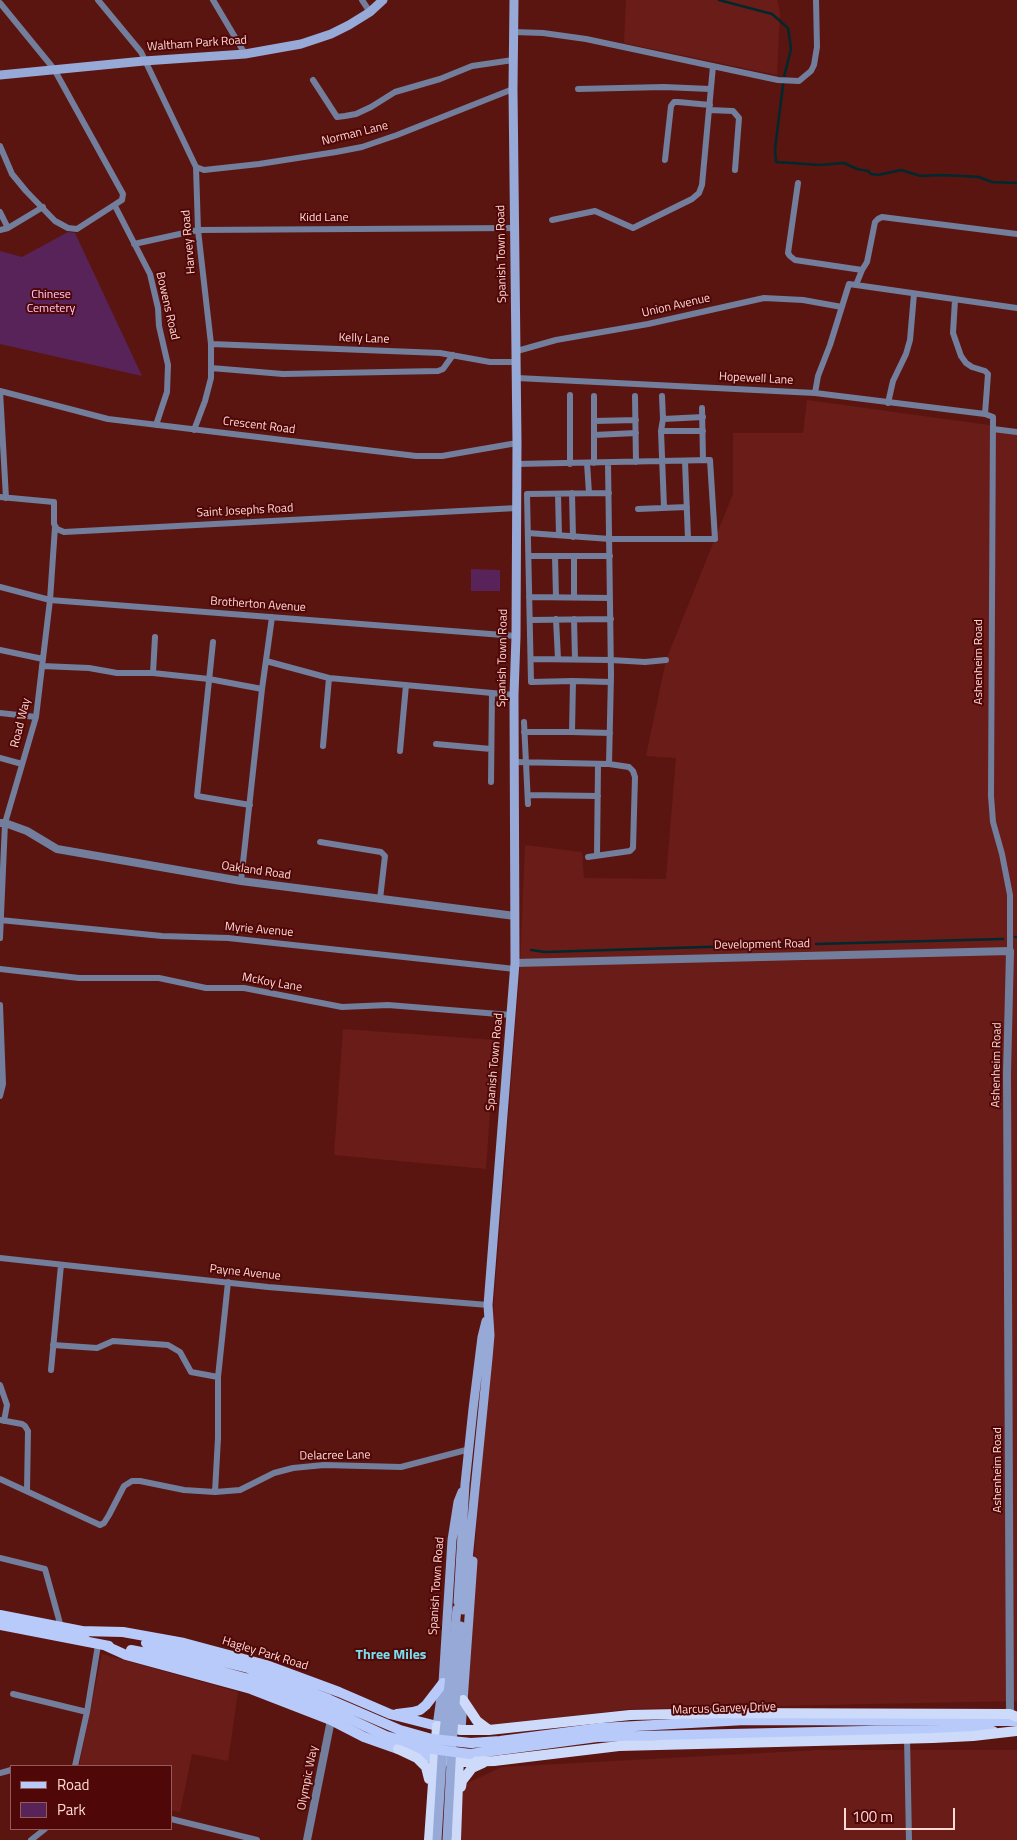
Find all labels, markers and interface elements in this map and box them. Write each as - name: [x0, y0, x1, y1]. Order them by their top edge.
- street label: Waltham Park Road: [147, 33, 247, 55]
- street label: Norman Lane: [320, 119, 390, 149]
- street label: Spanish Town Road: [494, 205, 510, 303]
- street label: Harvey Road: [179, 209, 199, 275]
- street label: Kidd Lane: [299, 211, 349, 225]
- street label: Bowens Road: [152, 271, 182, 341]
- park label: Chinese Cemetery: [27, 288, 75, 316]
- street label: Union Avenue: [640, 291, 712, 321]
- street label: Kelly Lane: [338, 331, 390, 347]
- street label: Hopewell Lane: [719, 370, 793, 388]
- street label: Crescent Road: [222, 414, 296, 438]
- street label: Saint Josephs Road: [196, 501, 294, 521]
- street label: Brotherton Avenue: [210, 594, 306, 616]
- street label: Spanish Town Road: [495, 609, 511, 707]
- street label: Ashenheim Road: [972, 619, 986, 705]
- street label: Road Way: [8, 697, 34, 749]
- street label: Oakland Road: [220, 859, 292, 883]
- street label: Myrie Avenue: [224, 920, 294, 940]
- street label: Development Road: [714, 937, 810, 953]
- street label: McKoy Lane: [241, 971, 303, 995]
- street label: Spanish Town Road: [484, 1012, 506, 1112]
- street label: Ashenheim Road: [989, 1022, 1005, 1108]
- street label: Payne Avenue: [209, 1262, 281, 1284]
- street label: Ashenheim Road: [991, 1427, 1005, 1513]
- street label: Delacree Lane: [299, 1448, 371, 1464]
- street label: Spanish Town Road: [426, 1536, 448, 1636]
- street label: Hagley Park Road: [220, 1634, 310, 1674]
- district label: Three Miles: [356, 1648, 426, 1664]
- street label: Marcus Garvey Drive: [672, 1700, 776, 1718]
- street label: Olympic Way: [295, 1744, 321, 1812]
- legend: [10, 1765, 172, 1830]
- text: Road: [57, 1773, 89, 1796]
- text: Park: [57, 1798, 86, 1821]
- scale bar: [847, 1798, 958, 1830]
- text: 100 m: [852, 1805, 893, 1828]

